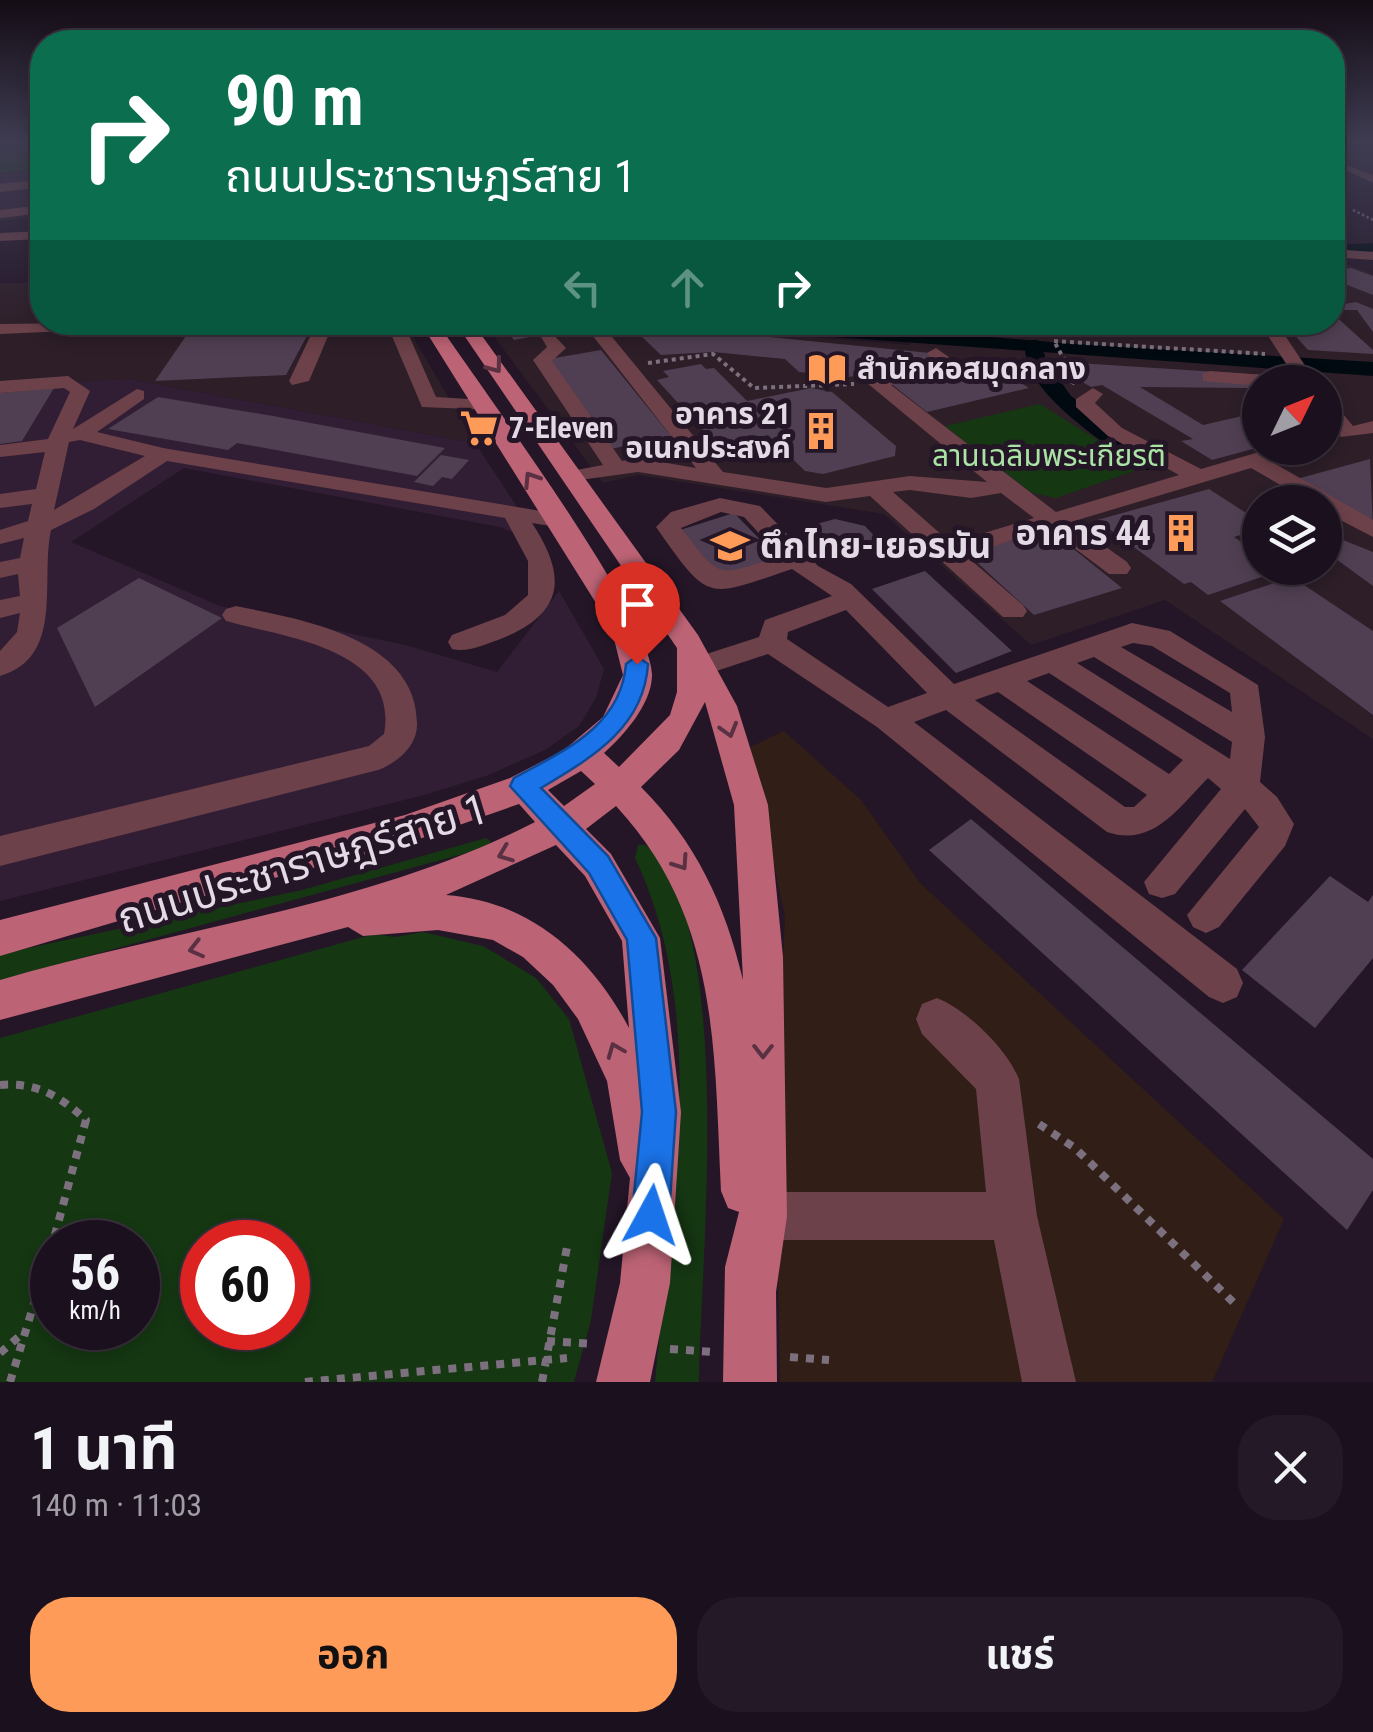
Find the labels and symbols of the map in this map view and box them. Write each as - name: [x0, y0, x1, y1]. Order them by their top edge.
- library icon: สำนักหอสมุดกลาง: [806, 348, 848, 390]
- place label: สำนักหอสมุดกลาง: [857, 351, 1086, 387]
- one-way arrow: [484, 355, 501, 373]
- north arrow: [1242, 365, 1342, 465]
- place label: อาคาร 21 อเนกประสงค์: [625, 396, 791, 465]
- supermarket icon: 7-Eleven: [458, 407, 500, 449]
- place label: 7-Eleven: [509, 410, 614, 445]
- building icon: อาคาร 21 อเนกประสงค์: [800, 410, 842, 452]
- park label: ลานเฉลิมพระเกียรติ: [932, 438, 1166, 473]
- one-way arrow: [524, 472, 543, 490]
- building icon: อาคาร 44: [1160, 512, 1202, 554]
- place label: อาคาร 44: [1016, 513, 1151, 554]
- school or university icon: ตึกไทย-เยอรมัน: [709, 525, 751, 567]
- place label: ตึกไทย-เยอรมัน: [760, 526, 991, 567]
- pin: [595, 562, 680, 665]
- one-way arrow: [717, 720, 738, 737]
- street label: ถนนประชาราษฎร์สาย 1: [112, 784, 493, 943]
- one-way arrow: [497, 842, 514, 862]
- one-way arrow: [669, 852, 687, 871]
- one-way arrow: [187, 937, 204, 958]
- one-way arrow: [607, 1042, 627, 1060]
- one-way arrow: [752, 1044, 774, 1059]
- position arrow: [599, 1163, 703, 1267]
- speed limit sign: 60: [180, 1220, 310, 1350]

